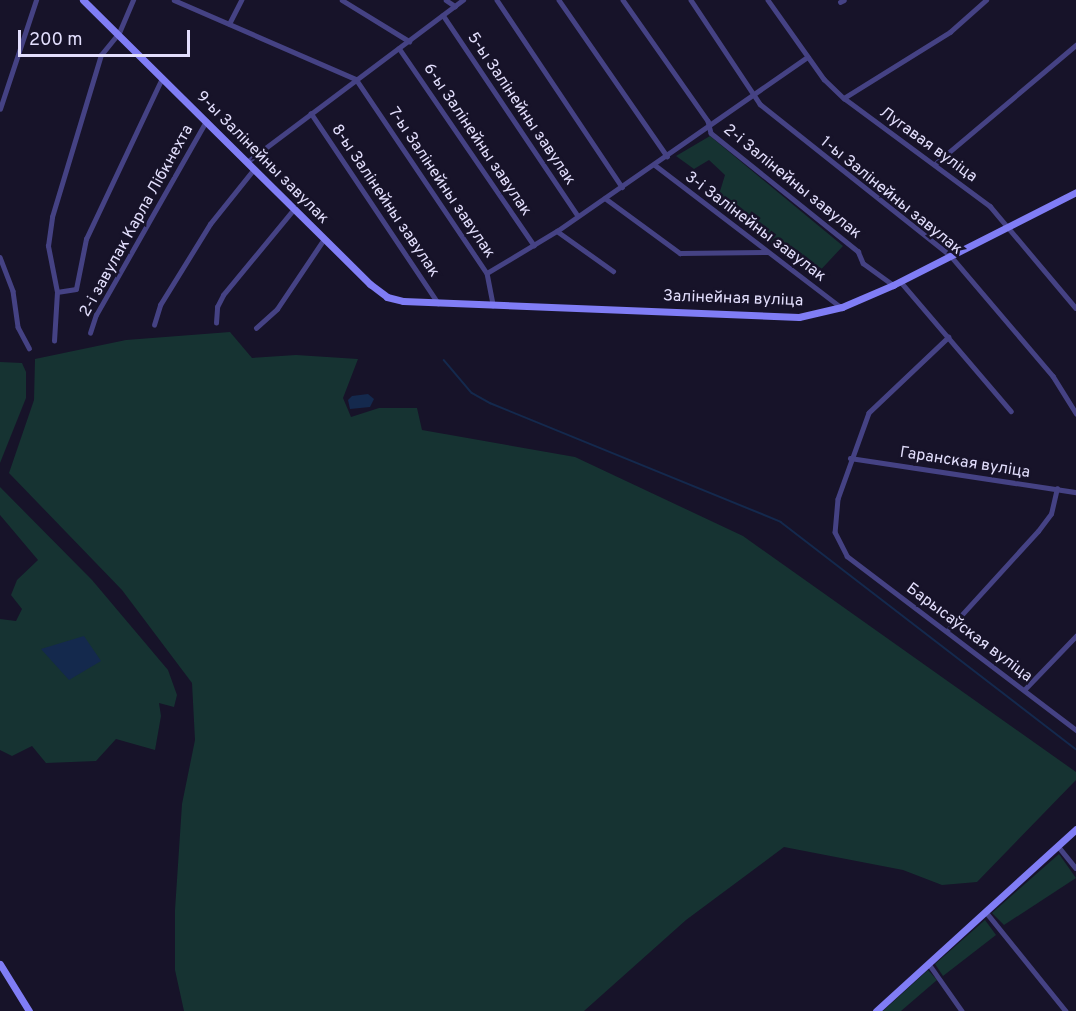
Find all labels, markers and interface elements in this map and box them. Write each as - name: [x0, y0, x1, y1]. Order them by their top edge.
- scale bar: [21, 18, 194, 56]
- text: 200 m: [29, 29, 82, 52]
- street label: 5-ы Залінейны завулак: [463, 29, 579, 189]
- street label: 6-ы Залінейны завулак: [419, 60, 535, 220]
- street label: 9-ы Залінейны завулак: [192, 88, 332, 228]
- street label: Лугавая вуліца: [875, 103, 981, 187]
- street label: 7-ы Залінейны завулак: [383, 104, 499, 262]
- street label: 8-ы Залінейны завулак: [327, 121, 443, 281]
- street label: 2-і Залінейны завулак: [719, 121, 865, 243]
- street label: 2-і завулак Карла Лібкнехта: [76, 122, 198, 320]
- street label: 1-ы Залінейны завулак: [816, 133, 966, 259]
- street label: 3-і Залінейны завулак: [681, 168, 829, 286]
- street label: Залінейная вуліца: [662, 287, 804, 311]
- street label: Гаранская вуліца: [898, 443, 1032, 483]
- street label: Барысаўская вуліца: [902, 579, 1036, 687]

